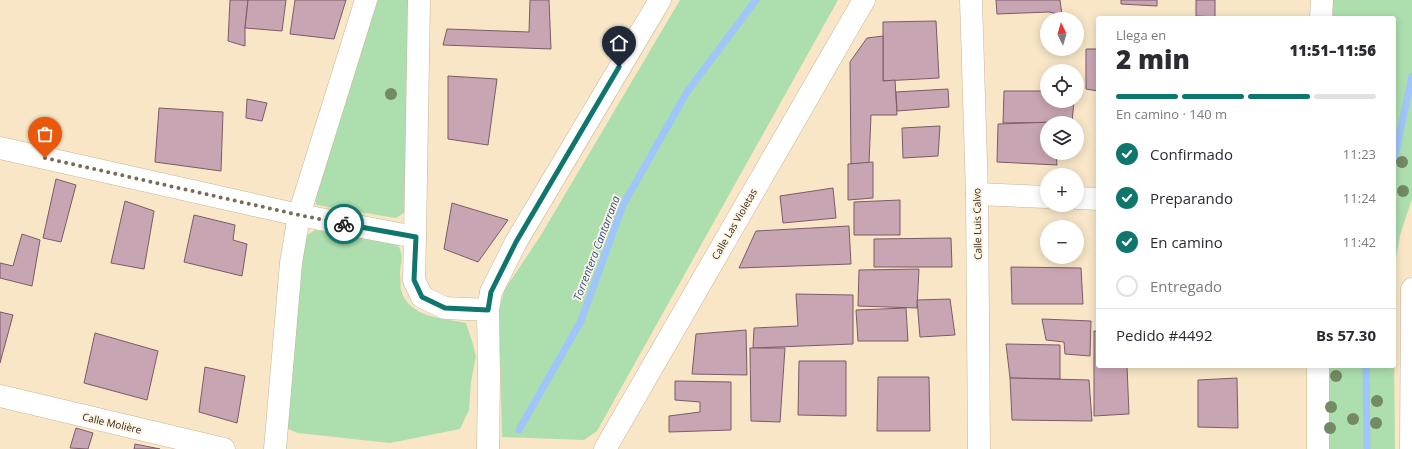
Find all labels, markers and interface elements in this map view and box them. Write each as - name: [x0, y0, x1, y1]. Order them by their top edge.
- north arrow: [1040, 12, 1084, 56]
- map controls: [1040, 12, 1084, 264]
- pin: [602, 26, 636, 67]
- text: Llega en: [1116, 26, 1166, 44]
- icon: home: [608, 32, 630, 54]
- text: 11:51–11:56: [1290, 40, 1376, 60]
- text: 2 min: [1116, 41, 1190, 77]
- button: locate: [1040, 64, 1084, 108]
- text: En camino · 140 m: [1116, 105, 1227, 123]
- button: layers: [1040, 116, 1084, 160]
- pin: [28, 117, 62, 158]
- icon: bag: [34, 123, 56, 145]
- icon: check: [1116, 143, 1138, 165]
- text: Confirmado: [1150, 144, 1233, 164]
- text: 11:23: [1343, 145, 1376, 163]
- button: +: [1040, 168, 1084, 212]
- street label: Calle Las Violetas: [708, 186, 760, 262]
- icon: check: [1116, 187, 1138, 209]
- street label: Calle Luis Calvo: [969, 188, 985, 260]
- text: Preparando: [1150, 188, 1233, 208]
- text: 11:24: [1343, 189, 1376, 207]
- water label: Torrentera Cantarrana: [569, 193, 623, 303]
- courier: [324, 204, 364, 244]
- icon: bike: [333, 213, 355, 235]
- button: −: [1040, 220, 1084, 264]
- icon: check: [1116, 231, 1138, 253]
- text: En camino: [1150, 232, 1223, 252]
- text: 11:42: [1343, 233, 1376, 251]
- text: Entregado: [1150, 276, 1222, 296]
- text: Pedido #4492: [1116, 325, 1213, 345]
- text: Bs 57.30: [1316, 325, 1376, 345]
- street label: Calle Molière: [81, 409, 143, 437]

